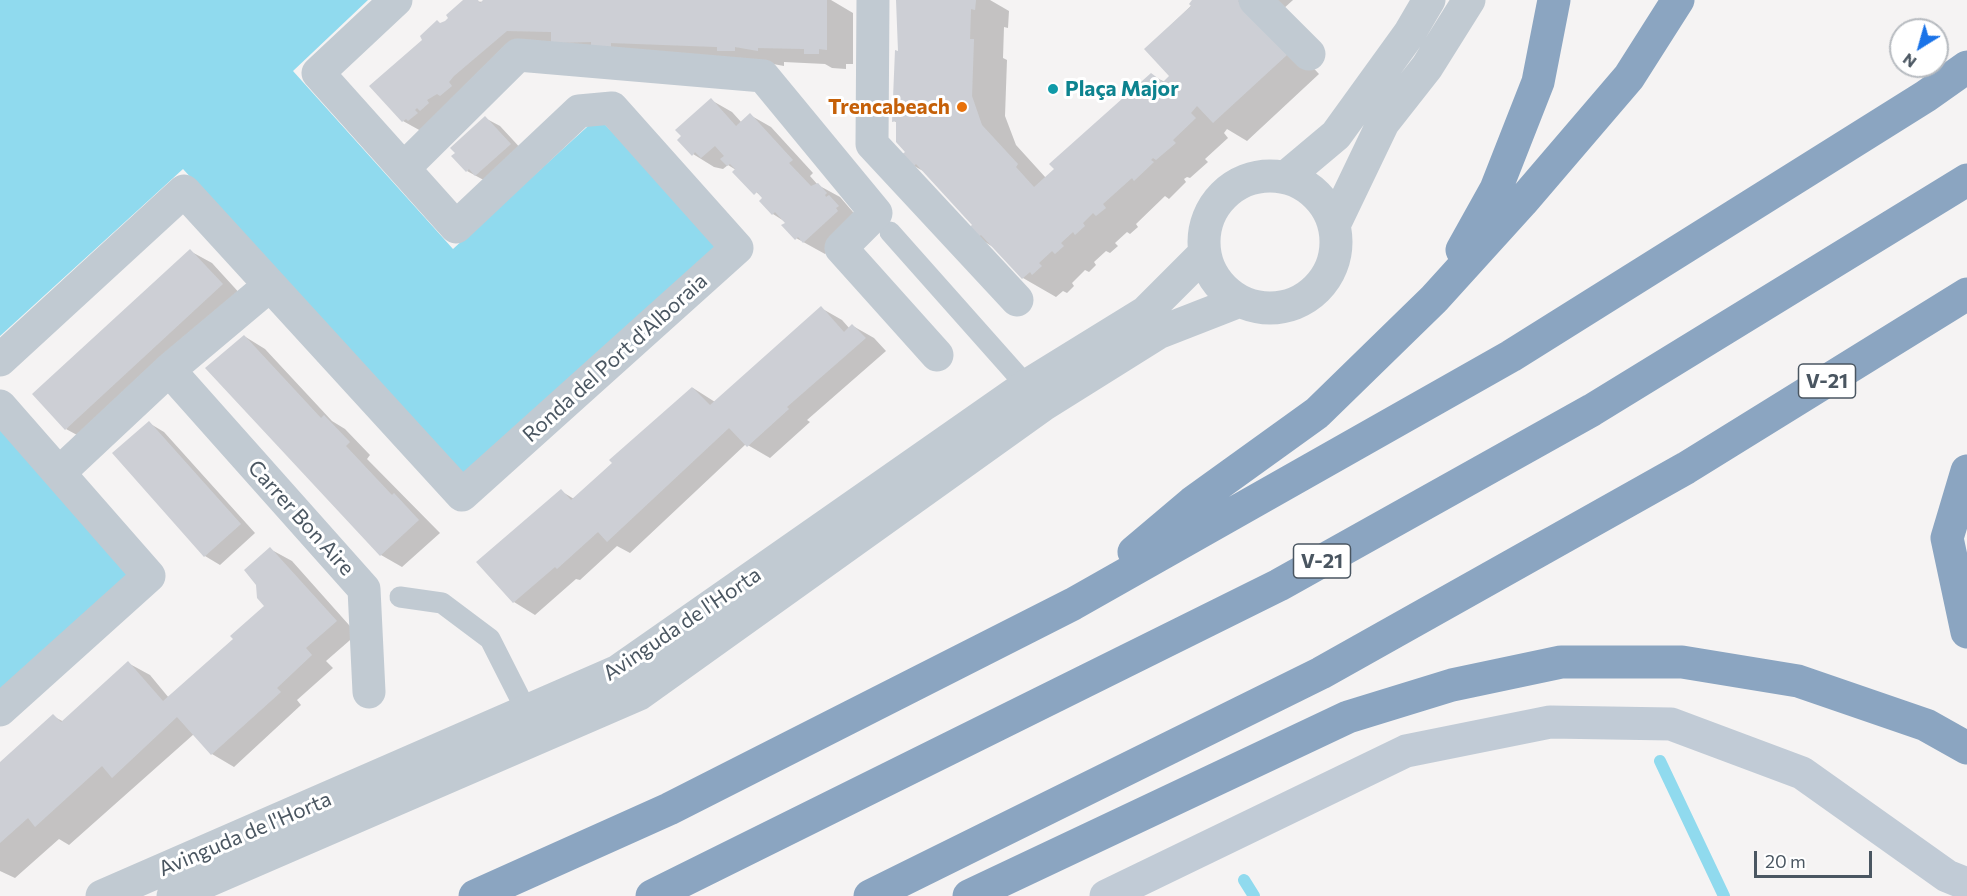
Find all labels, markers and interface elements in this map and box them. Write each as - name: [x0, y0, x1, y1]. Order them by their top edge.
- north arrow: [1889, 18, 1949, 78]
- text: N: [1899, 50, 1920, 72]
- place label: Plaça Major: [1065, 76, 1179, 102]
- marker: Plaça Major: [1046, 82, 1060, 96]
- place label: Trencabeach: [828, 94, 950, 120]
- marker: Trencabeach: [955, 100, 969, 114]
- street label: Ronda del Port d'Alboraia: [518, 268, 712, 448]
- road number: V-21: [1798, 364, 1856, 398]
- street label: Carrer Bon Aire: [243, 455, 359, 581]
- road number: V-21: [1294, 544, 1350, 578]
- street label: Avinguda de l'Horta: [598, 562, 766, 686]
- street label: Avinguda de l'Horta: [155, 786, 335, 882]
- scale bar: [1757, 839, 1876, 877]
- text: 20 m: [1765, 850, 1806, 872]

